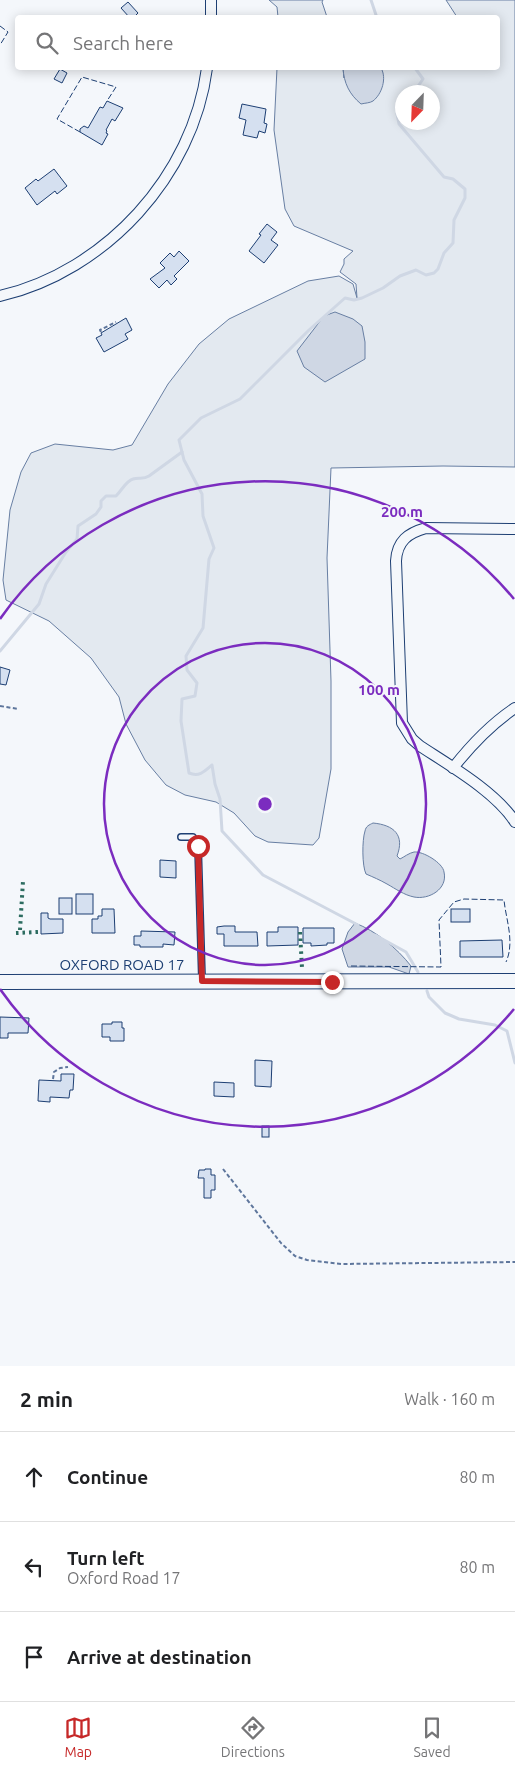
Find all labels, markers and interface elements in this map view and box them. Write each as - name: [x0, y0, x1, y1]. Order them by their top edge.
- search box: [15, 15, 500, 70]
- icon: search: [33, 29, 61, 57]
- text: Search here: [73, 32, 173, 54]
- north arrow: [395, 85, 440, 130]
- text: 200 m: [381, 503, 423, 520]
- text: 100 m: [358, 681, 400, 698]
- centre of rings: [256, 795, 274, 813]
- route start: [187, 835, 210, 858]
- street label: OXFORD ROAD 17: [59, 956, 185, 973]
- route end: [321, 971, 344, 994]
- text: 2 min: [20, 1387, 73, 1411]
- text: Walk · 160 m: [404, 1390, 495, 1408]
- icon: ahead: [20, 1463, 48, 1491]
- text: Continue: [67, 1466, 148, 1488]
- text: 80 m: [459, 1468, 495, 1486]
- text: Turn left: [67, 1547, 145, 1569]
- icon: left: [20, 1553, 48, 1581]
- text: 80 m: [459, 1558, 495, 1576]
- text: Oxford Road 17: [67, 1569, 181, 1587]
- icon: arrive: [20, 1643, 48, 1671]
- text: Arrive at destination: [67, 1646, 252, 1668]
- tab: Map: [64, 1714, 92, 1760]
- tab: Directions: [221, 1714, 285, 1760]
- tab: Saved: [413, 1714, 451, 1760]

